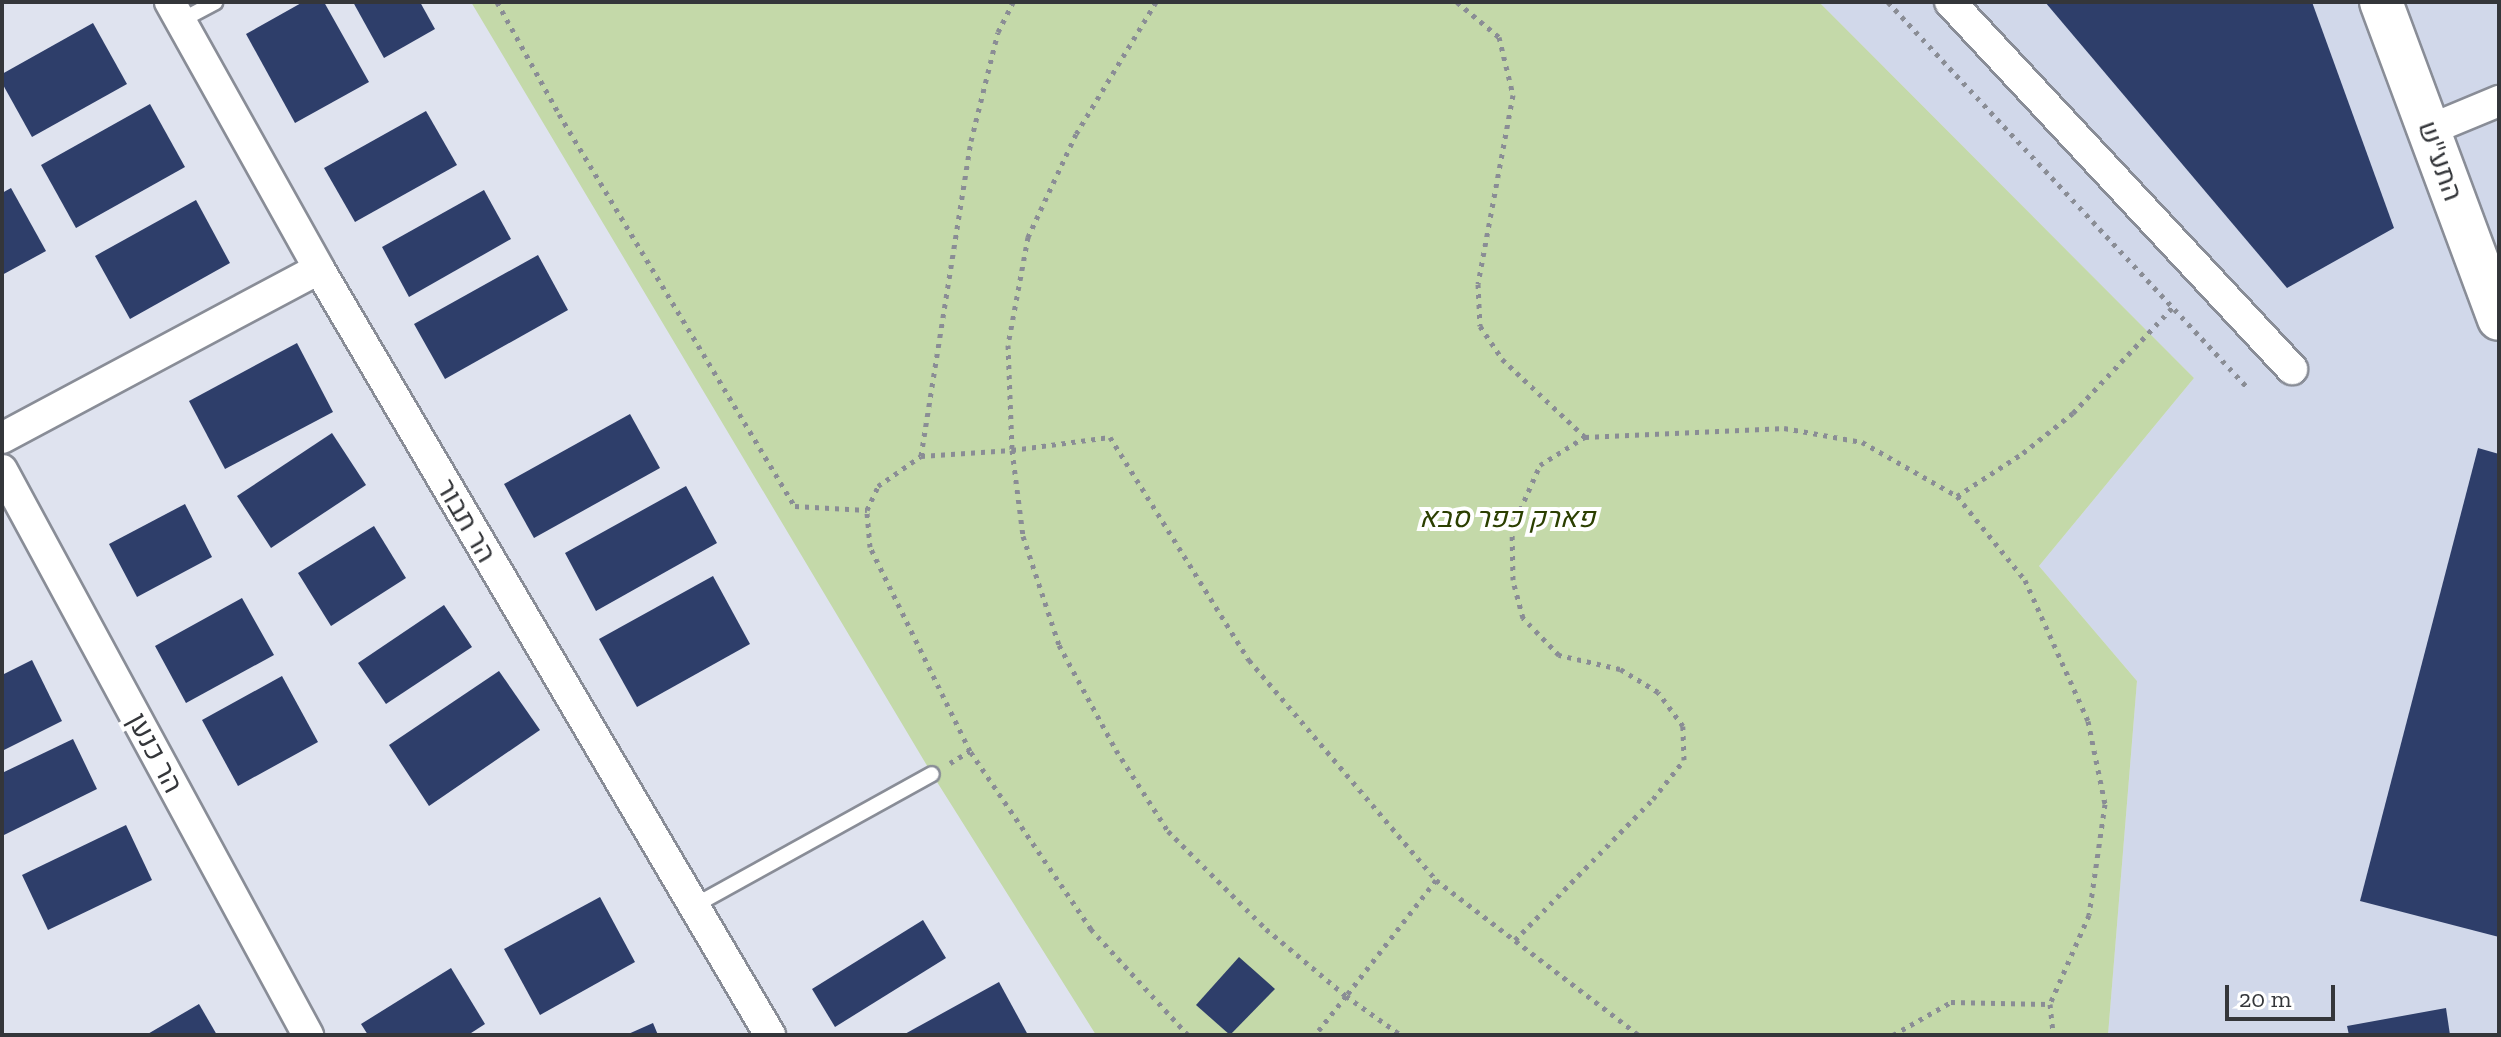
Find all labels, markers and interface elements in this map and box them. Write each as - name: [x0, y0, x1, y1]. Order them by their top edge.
- street label: התע"ש: [2410, 116, 2470, 206]
- street label: הר תבור: [429, 473, 503, 569]
- park label: פארק כפר סבא: [1419, 501, 1595, 535]
- street label: הר כנען: [120, 707, 190, 799]
- scale bar: [2229, 969, 2339, 1019]
- text: 20 m: [2239, 984, 2291, 1013]

